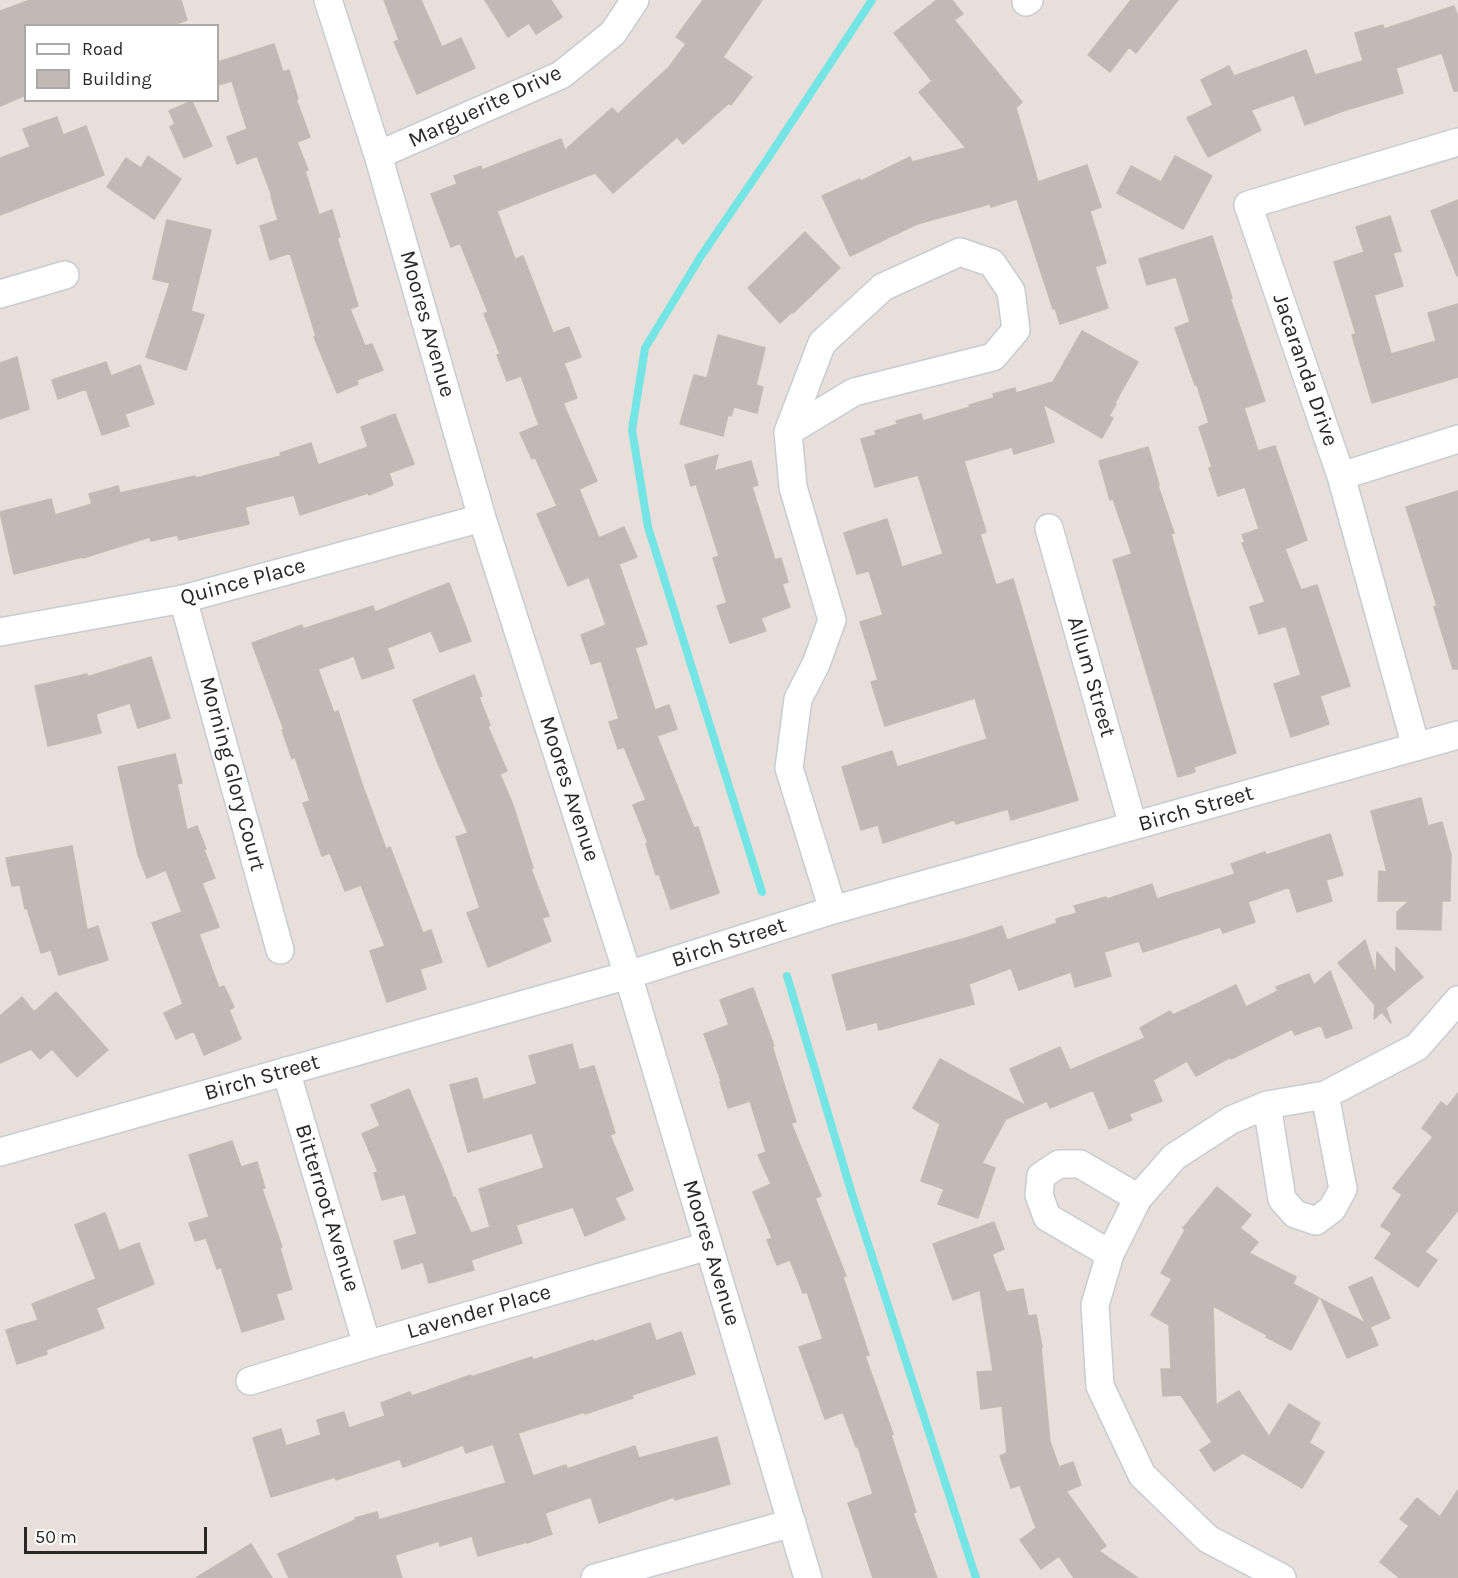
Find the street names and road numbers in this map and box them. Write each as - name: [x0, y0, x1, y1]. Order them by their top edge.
- street label: Marguerite Drive: [404, 60, 566, 154]
- street label: Moores Avenue: [393, 248, 461, 400]
- street label: Jacaranda Drive: [1267, 290, 1343, 450]
- street label: Quince Place: [178, 553, 308, 611]
- street label: Allum Street: [1061, 614, 1121, 740]
- street label: Morning Glory Court: [193, 674, 271, 874]
- street label: Moores Avenue: [533, 713, 605, 865]
- street label: Birch Street: [1135, 780, 1257, 838]
- street label: Birch Street: [669, 912, 789, 974]
- street label: Birch Street: [201, 1049, 323, 1107]
- street label: Bitterroot Avenue: [289, 1121, 365, 1295]
- street label: Moores Avenue: [676, 1177, 746, 1329]
- street label: Lavender Place: [404, 1279, 554, 1345]

